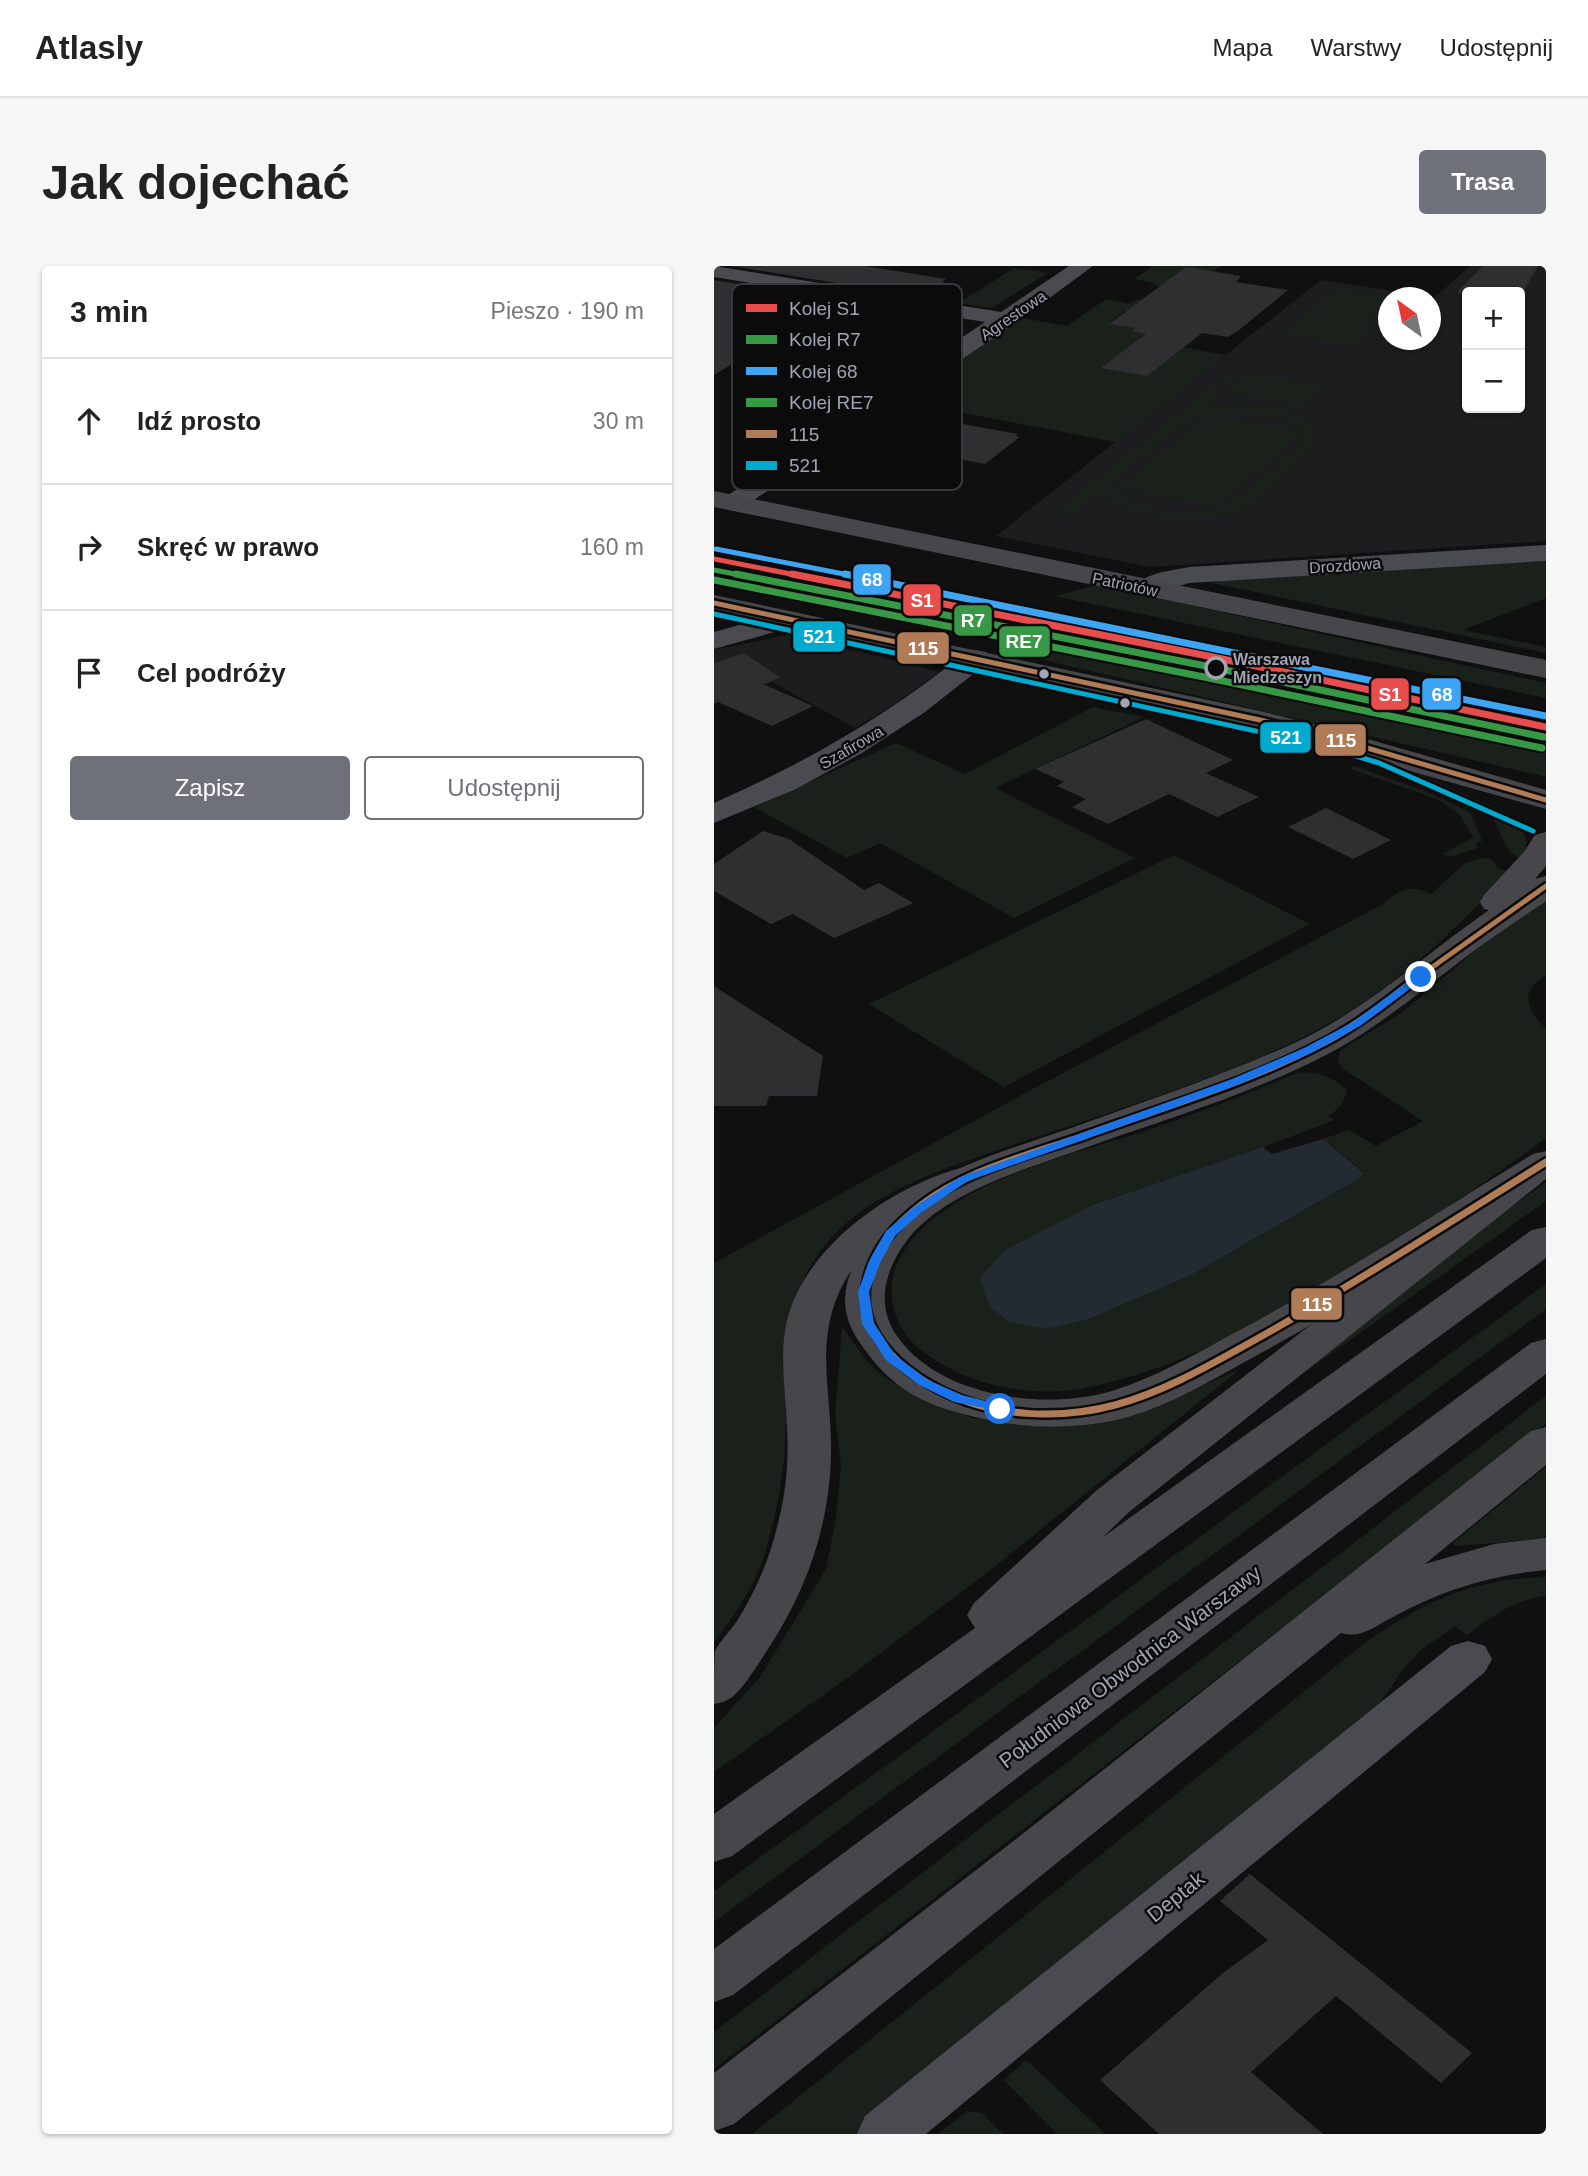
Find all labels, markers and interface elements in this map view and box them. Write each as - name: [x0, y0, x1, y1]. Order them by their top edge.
- text: Atlasly: [35, 29, 143, 66]
- text: Mapa: [1212, 34, 1272, 61]
- text: Warstwy: [1310, 34, 1402, 61]
- text: Udostępnij: [1440, 34, 1553, 61]
- button: Trasa: [1419, 150, 1546, 214]
- text: Jak dojechać: [42, 155, 350, 209]
- legend: [732, 284, 962, 490]
- street label: Agrestowa: [977, 287, 1049, 344]
- north arrow: [1378, 287, 1441, 350]
- map controls: [1462, 287, 1525, 413]
- button: +: [1462, 287, 1525, 350]
- text: 3 min: [70, 295, 148, 328]
- text: Pieszo · 190 m: [491, 298, 644, 324]
- text: Kolej S1: [789, 298, 860, 319]
- text: Kolej R7: [789, 329, 861, 350]
- button: −: [1462, 350, 1525, 413]
- text: Kolej 68: [789, 361, 858, 382]
- text: Kolej RE7: [789, 392, 874, 413]
- icon: ahead: [70, 402, 108, 440]
- text: Idź prosto: [137, 406, 261, 436]
- text: 30 m: [593, 408, 644, 434]
- text: 115: [789, 424, 819, 445]
- text: 521: [789, 455, 821, 476]
- icon: right: [70, 528, 108, 566]
- text: Skręć w prawo: [137, 532, 319, 562]
- text: 160 m: [580, 534, 644, 560]
- street label: Drozdowa: [1309, 555, 1382, 576]
- line badge: 68: [852, 563, 892, 596]
- text: 68: [861, 569, 883, 590]
- street label: Patriotów: [1091, 569, 1160, 600]
- line badge: S1: [902, 583, 942, 617]
- text: S1: [910, 590, 934, 611]
- line badge: R7: [953, 604, 993, 637]
- text: R7: [961, 610, 985, 631]
- line badge: 521: [792, 620, 846, 653]
- line badge: RE7: [998, 625, 1051, 658]
- text: 521: [803, 626, 835, 647]
- line badge: 115: [896, 631, 950, 665]
- text: RE7: [1006, 631, 1042, 652]
- text: 115: [908, 638, 939, 659]
- place label: Warszawa Miedzeszyn: [1233, 651, 1322, 686]
- icon: arrive: [70, 654, 108, 692]
- marker: Warszawa Miedzeszyn: [1205, 657, 1227, 679]
- text: Cel podróży: [137, 658, 286, 688]
- unlabelled marker: [1037, 667, 1051, 681]
- line badge: S1: [1370, 677, 1410, 711]
- line badge: 68: [1421, 677, 1462, 711]
- text: S1: [1378, 684, 1402, 705]
- text: 68: [1431, 684, 1453, 705]
- unlabelled marker: [1118, 696, 1132, 710]
- line badge: 521: [1259, 721, 1312, 754]
- street label: Szafirowa: [817, 722, 886, 772]
- line badge: 115: [1314, 723, 1367, 757]
- text: 521: [1270, 727, 1302, 748]
- text: 115: [1326, 730, 1357, 751]
- button: Zapisz: [70, 756, 350, 820]
- button: Udostępnij: [364, 756, 644, 820]
- route end: [1405, 961, 1436, 992]
- line badge: 115: [1290, 1287, 1343, 1321]
- text: 115: [1302, 1294, 1333, 1315]
- route start: [984, 1393, 1015, 1424]
- street label: Południowa Obwodnica Warszawy: [994, 1560, 1265, 1772]
- street label: Deptak: [1143, 1866, 1209, 1926]

